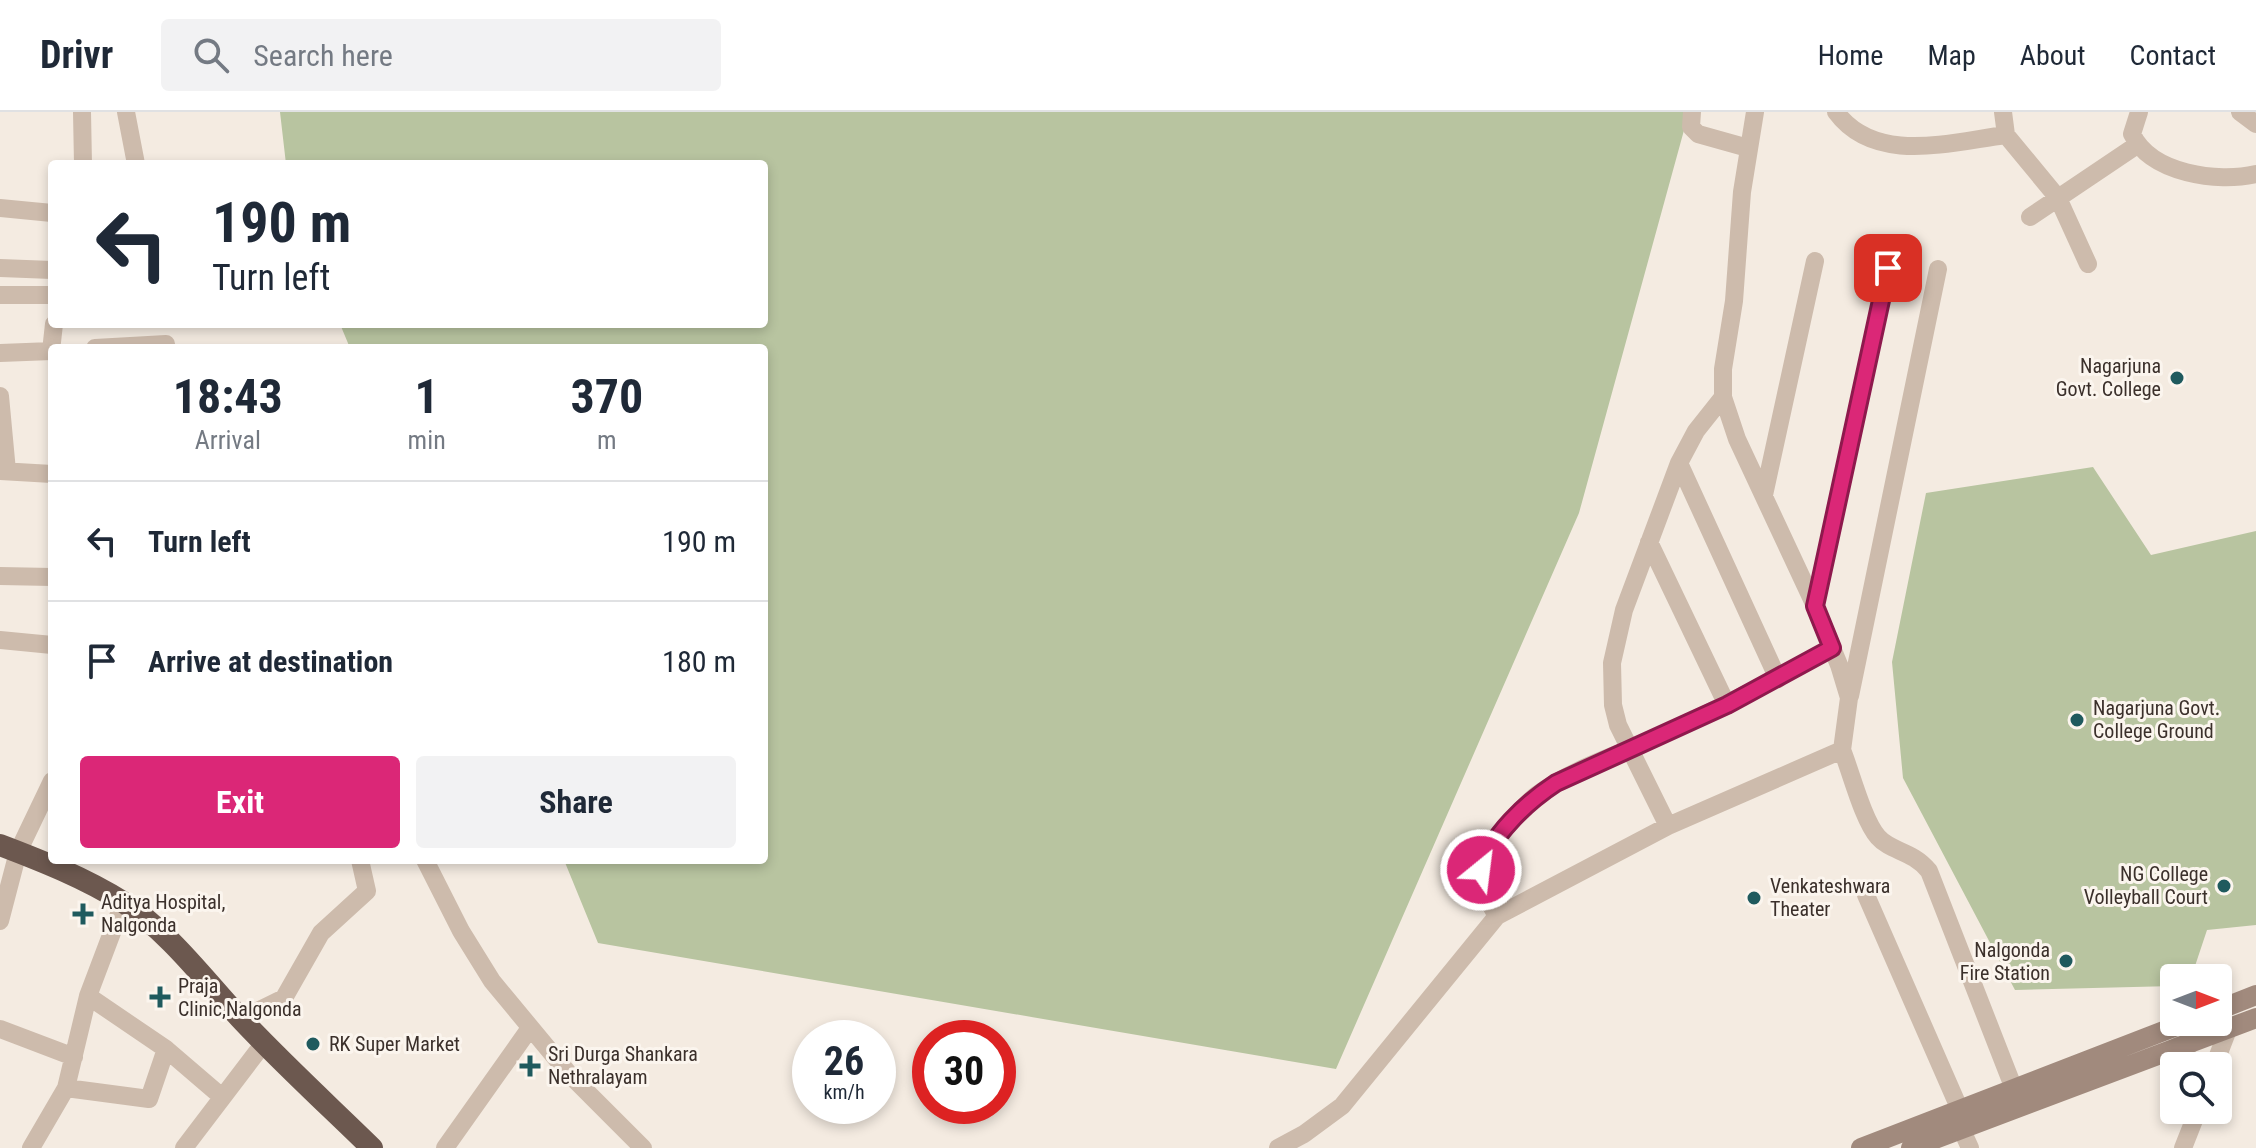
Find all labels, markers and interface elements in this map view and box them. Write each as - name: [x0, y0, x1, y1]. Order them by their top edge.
- search box: [161, 19, 721, 91]
- text: Drivr: [40, 33, 113, 77]
- icon: search: [189, 33, 233, 77]
- text: Search here: [253, 38, 393, 73]
- text: Home: [1818, 39, 1883, 72]
- text: Map: [1927, 39, 1976, 72]
- text: About: [2020, 39, 2086, 72]
- text: Contact: [2130, 39, 2216, 72]
- text: 190 m: [212, 190, 351, 256]
- icon: left: [80, 192, 184, 296]
- pin: [1854, 234, 1922, 302]
- icon: arrive: [1866, 246, 1910, 290]
- text: Turn left: [212, 257, 330, 299]
- place label: Nagarjuna Govt. College: [2056, 354, 2161, 401]
- text: 18:43: [173, 368, 283, 425]
- text: 1: [415, 368, 439, 425]
- text: 370: [570, 368, 643, 425]
- marker: Nagarjuna Govt. College: [2168, 369, 2186, 387]
- text: Arrival: [195, 425, 261, 455]
- text: min: [408, 425, 446, 455]
- text: m: [597, 425, 617, 455]
- icon: left: [80, 519, 124, 563]
- text: Turn left: [148, 524, 251, 559]
- text: 190 m: [662, 524, 736, 559]
- icon: arrive: [80, 639, 124, 683]
- text: Arrive at destination: [148, 644, 393, 679]
- text: 180 m: [662, 644, 736, 679]
- place label: Nagarjuna Govt. College Ground: [2093, 696, 2220, 743]
- marker: Nagarjuna Govt. College Ground: [2068, 711, 2086, 729]
- button: Exit: [80, 756, 400, 848]
- button: Share: [416, 756, 736, 848]
- position arrow: [1439, 828, 1523, 912]
- place label: NG College Volleyball Court: [2084, 862, 2208, 909]
- place label: Venkateshwara Theater: [1770, 874, 1890, 921]
- marker: NG College Volleyball Court: [2215, 877, 2233, 895]
- marker: Venkateshwara Theater: [1745, 889, 1763, 907]
- place label: Aditya Hospital, Nalgonda: [101, 890, 225, 937]
- marker: Aditya Hospital, Nalgonda: [72, 903, 94, 925]
- place label: Nalgonda Fire Station: [1960, 938, 2050, 985]
- marker: Nalgonda Fire Station: [2057, 952, 2075, 970]
- north arrow: [2160, 964, 2232, 1036]
- map controls: [2160, 964, 2232, 1124]
- place label: Praja Clinic,Nalgonda: [178, 974, 302, 1021]
- marker: Praja Clinic,Nalgonda: [149, 986, 171, 1008]
- speed limit sign: 30: [912, 1020, 1016, 1124]
- place label: RK Super Market: [329, 1032, 460, 1056]
- marker: RK Super Market: [304, 1035, 322, 1053]
- text: 26: [824, 1038, 864, 1085]
- place label: Sri Durga Shankara Nethralayam: [548, 1042, 698, 1089]
- button: search: [2160, 1052, 2232, 1124]
- marker: Sri Durga Shankara Nethralayam: [519, 1055, 541, 1077]
- text: km/h: [823, 1080, 865, 1104]

